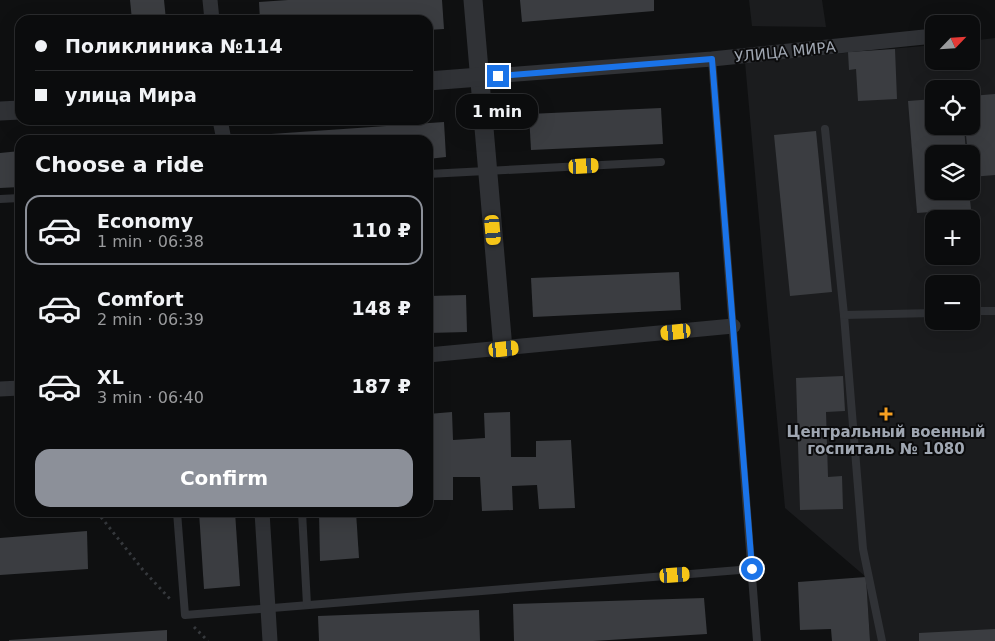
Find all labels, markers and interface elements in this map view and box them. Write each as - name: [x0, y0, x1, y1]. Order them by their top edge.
- north arrow: [925, 15, 980, 70]
- map controls: [925, 15, 980, 330]
- text: Поликлиника №114: [65, 35, 283, 57]
- street label: УЛИЦА МИРА: [733, 38, 837, 66]
- route end: [487, 65, 509, 87]
- button: locate: [925, 80, 980, 135]
- text: улица Мира: [65, 84, 197, 106]
- callout: 1 min: [457, 94, 539, 128]
- text: 1 min: [472, 102, 522, 121]
- button: layers: [925, 145, 980, 200]
- text: Choose a ride: [35, 152, 204, 177]
- car: [568, 158, 599, 174]
- icon: car: [37, 208, 82, 253]
- text: Economy: [97, 210, 193, 232]
- button: +: [925, 210, 980, 265]
- car: [484, 214, 501, 246]
- text: 110 ₽: [352, 219, 411, 241]
- text: 1 min · 06:38: [97, 232, 204, 251]
- button: −: [925, 275, 980, 330]
- icon: car: [37, 286, 82, 331]
- text: Comfort: [97, 288, 184, 310]
- text: 148 ₽: [352, 297, 411, 319]
- text: 2 min · 06:39: [97, 310, 204, 329]
- car: [660, 323, 691, 341]
- car: [488, 340, 519, 358]
- icon: car: [37, 364, 82, 409]
- text: XL: [97, 366, 124, 388]
- text: 187 ₽: [352, 375, 411, 397]
- text: 3 min · 06:40: [97, 388, 204, 407]
- marker: Центральный военный госпиталь № 1080: [879, 407, 893, 421]
- place label: Центральный военный госпиталь № 1080: [787, 423, 985, 458]
- button: Confirm: [35, 449, 413, 507]
- route start: [741, 558, 763, 580]
- car: [659, 566, 690, 584]

